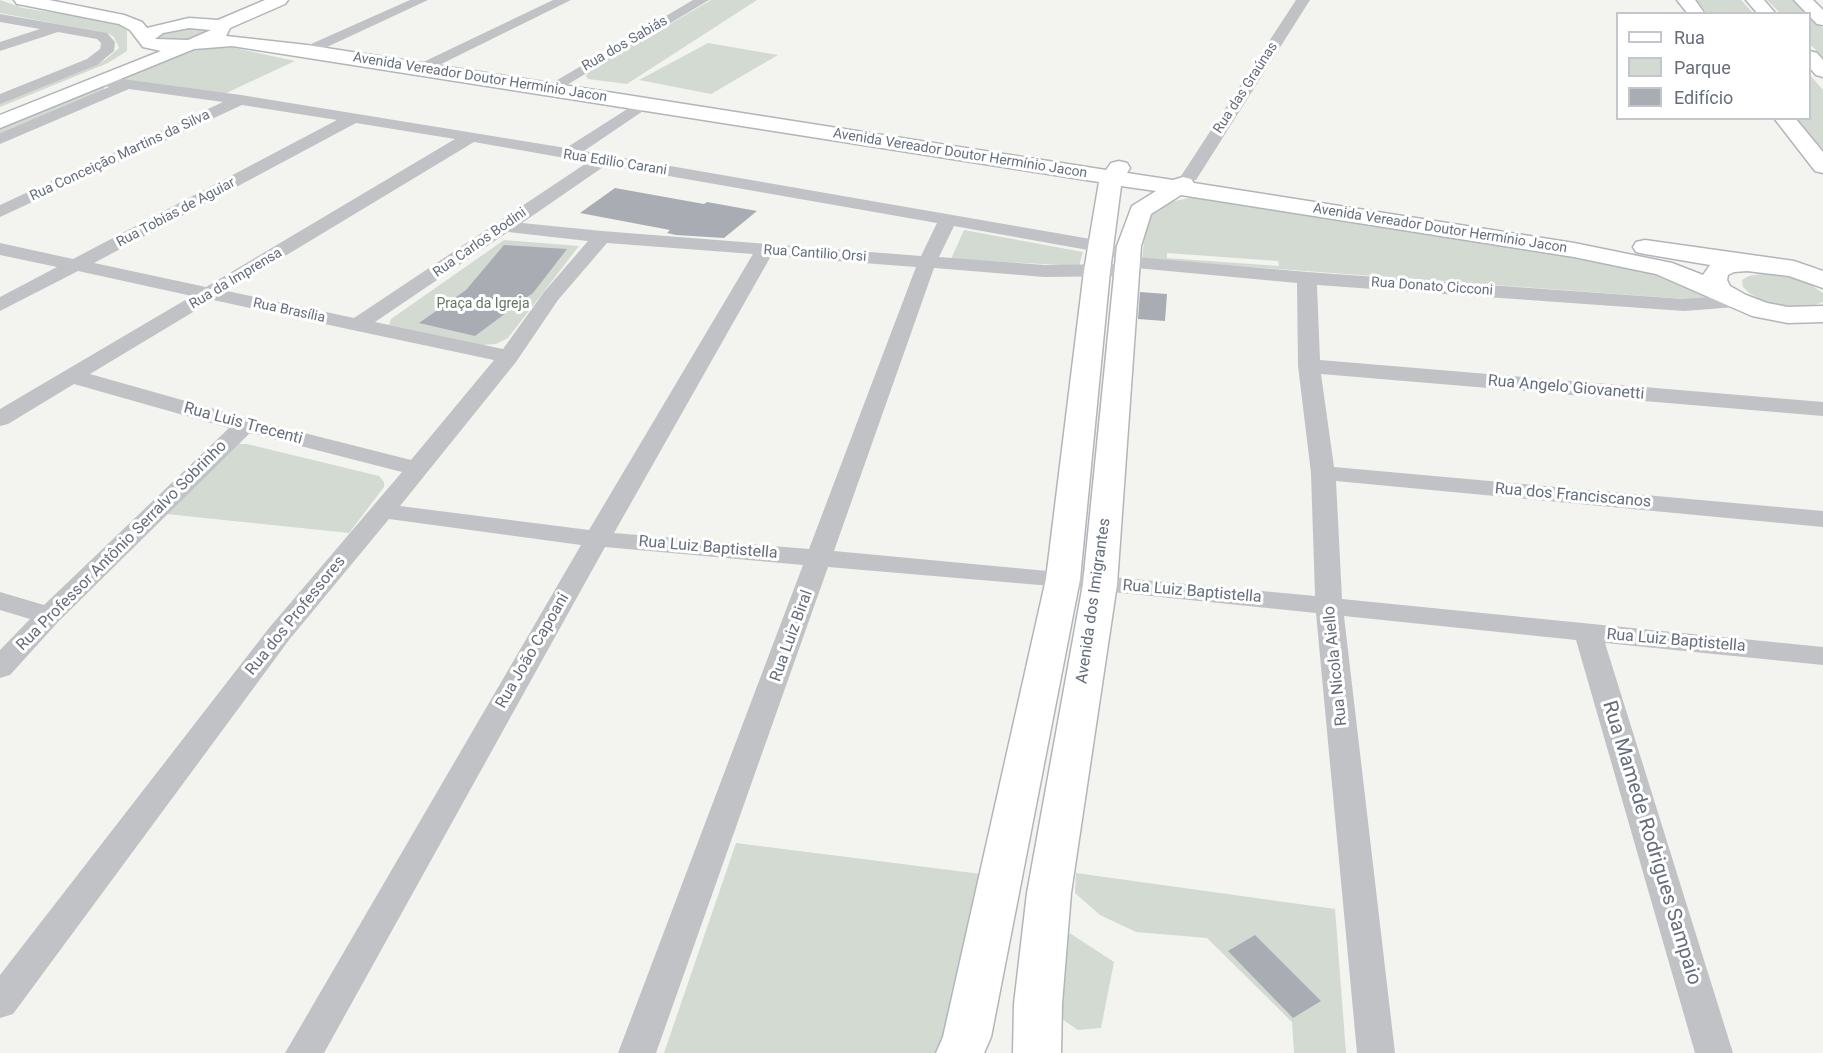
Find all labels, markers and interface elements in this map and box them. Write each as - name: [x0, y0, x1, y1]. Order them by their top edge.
- legend: [1616, 12, 1811, 120]
- street label: Rua dos Sabiás: [579, 13, 671, 75]
- text: Rua: [1674, 27, 1705, 48]
- street label: Rua das Graúnas: [1210, 39, 1282, 137]
- street label: Avenida Vereador Doutor Hermínio Jacon: [352, 50, 608, 106]
- text: Parque: [1674, 57, 1731, 78]
- text: Edifício: [1674, 87, 1733, 108]
- street label: Rua Conceição Martins da Silva: [27, 107, 213, 205]
- street label: Avenida Vereador Doutor Hermínio Jacon: [832, 126, 1088, 182]
- street label: Rua Edilio Carani: [562, 147, 668, 179]
- street label: Rua Tobias de Aguiar: [114, 175, 238, 251]
- street label: Avenida Vereador Doutor Hermínio Jacon: [1312, 201, 1568, 257]
- street label: Rua Carlos Bodini: [430, 205, 530, 281]
- street label: Rua Cantilio Orsi: [763, 242, 867, 266]
- street label: Rua da Imprensa: [187, 245, 285, 313]
- street label: Rua Donato Cicconi: [1370, 274, 1494, 300]
- street label: Rua Brasília: [251, 295, 327, 327]
- park label: Praça da Igreja: [437, 296, 529, 312]
- street label: Rua Angelo Giovanetti: [1487, 372, 1645, 404]
- street label: Rua Luis Trecenti: [182, 399, 304, 449]
- street label: Rua Professor Antônio Serralvo Sobrinho: [13, 437, 231, 655]
- street label: Rua dos Franciscanos: [1494, 480, 1652, 512]
- street label: Avenida dos Imigrantes: [1073, 517, 1115, 685]
- street label: Rua Luiz Baptistella: [638, 532, 778, 564]
- street label: Rua dos Professores: [242, 553, 350, 679]
- street label: Rua Luiz Baptistella: [1122, 576, 1262, 608]
- street label: Rua Luiz Biral: [767, 588, 817, 684]
- street label: Rua João Capoani: [492, 590, 574, 712]
- street label: Rua Nicola Aiello: [1320, 605, 1352, 727]
- street label: Rua Luiz Baptistella: [1606, 625, 1746, 657]
- street label: Rua Mamede Rodrigues Sampaio: [1596, 698, 1706, 988]

